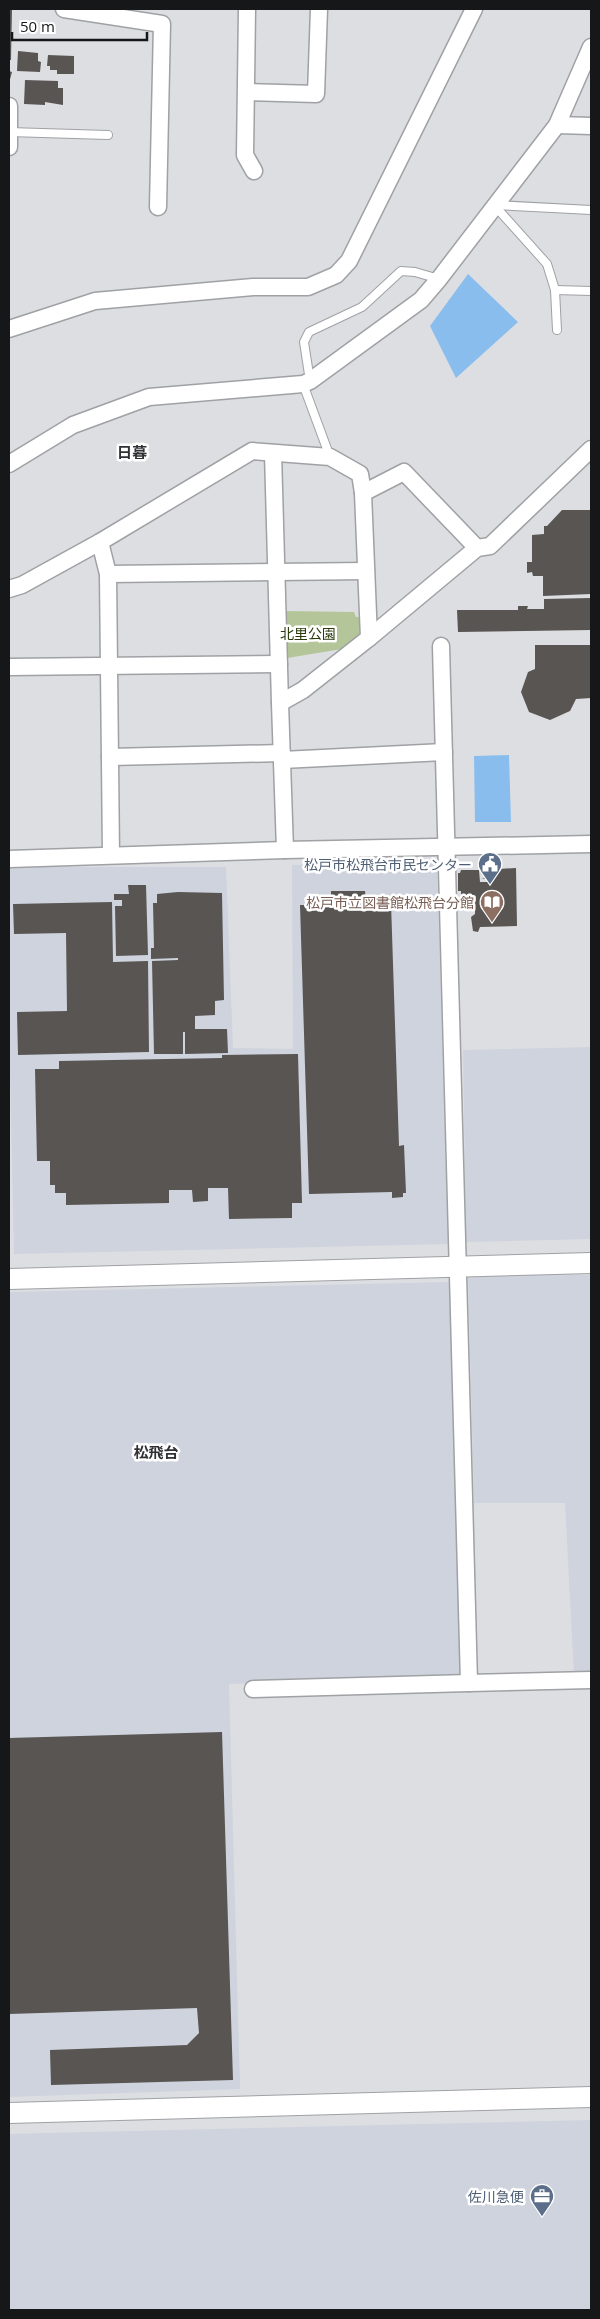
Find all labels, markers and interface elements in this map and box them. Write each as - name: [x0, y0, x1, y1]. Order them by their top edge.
- scale bar: [12, 10, 148, 42]
- text: 50 m: [20, 16, 55, 36]
- district label: 日暮: [117, 442, 147, 462]
- park label: 北里公園: [280, 624, 336, 643]
- public building icon: 松戸市松飛台市民センター: [477, 851, 503, 885]
- place label: 松戸市松飛台市民センター: [304, 855, 472, 874]
- library icon: 松戸市立図書館松飛台分館: [479, 889, 505, 923]
- place label: 松戸市立図書館松飛台分館: [306, 893, 474, 912]
- district label: 松飛台: [133, 1442, 179, 1462]
- office icon: 佐川急便: [529, 2183, 555, 2217]
- place label: 佐川急便: [468, 2187, 524, 2206]

